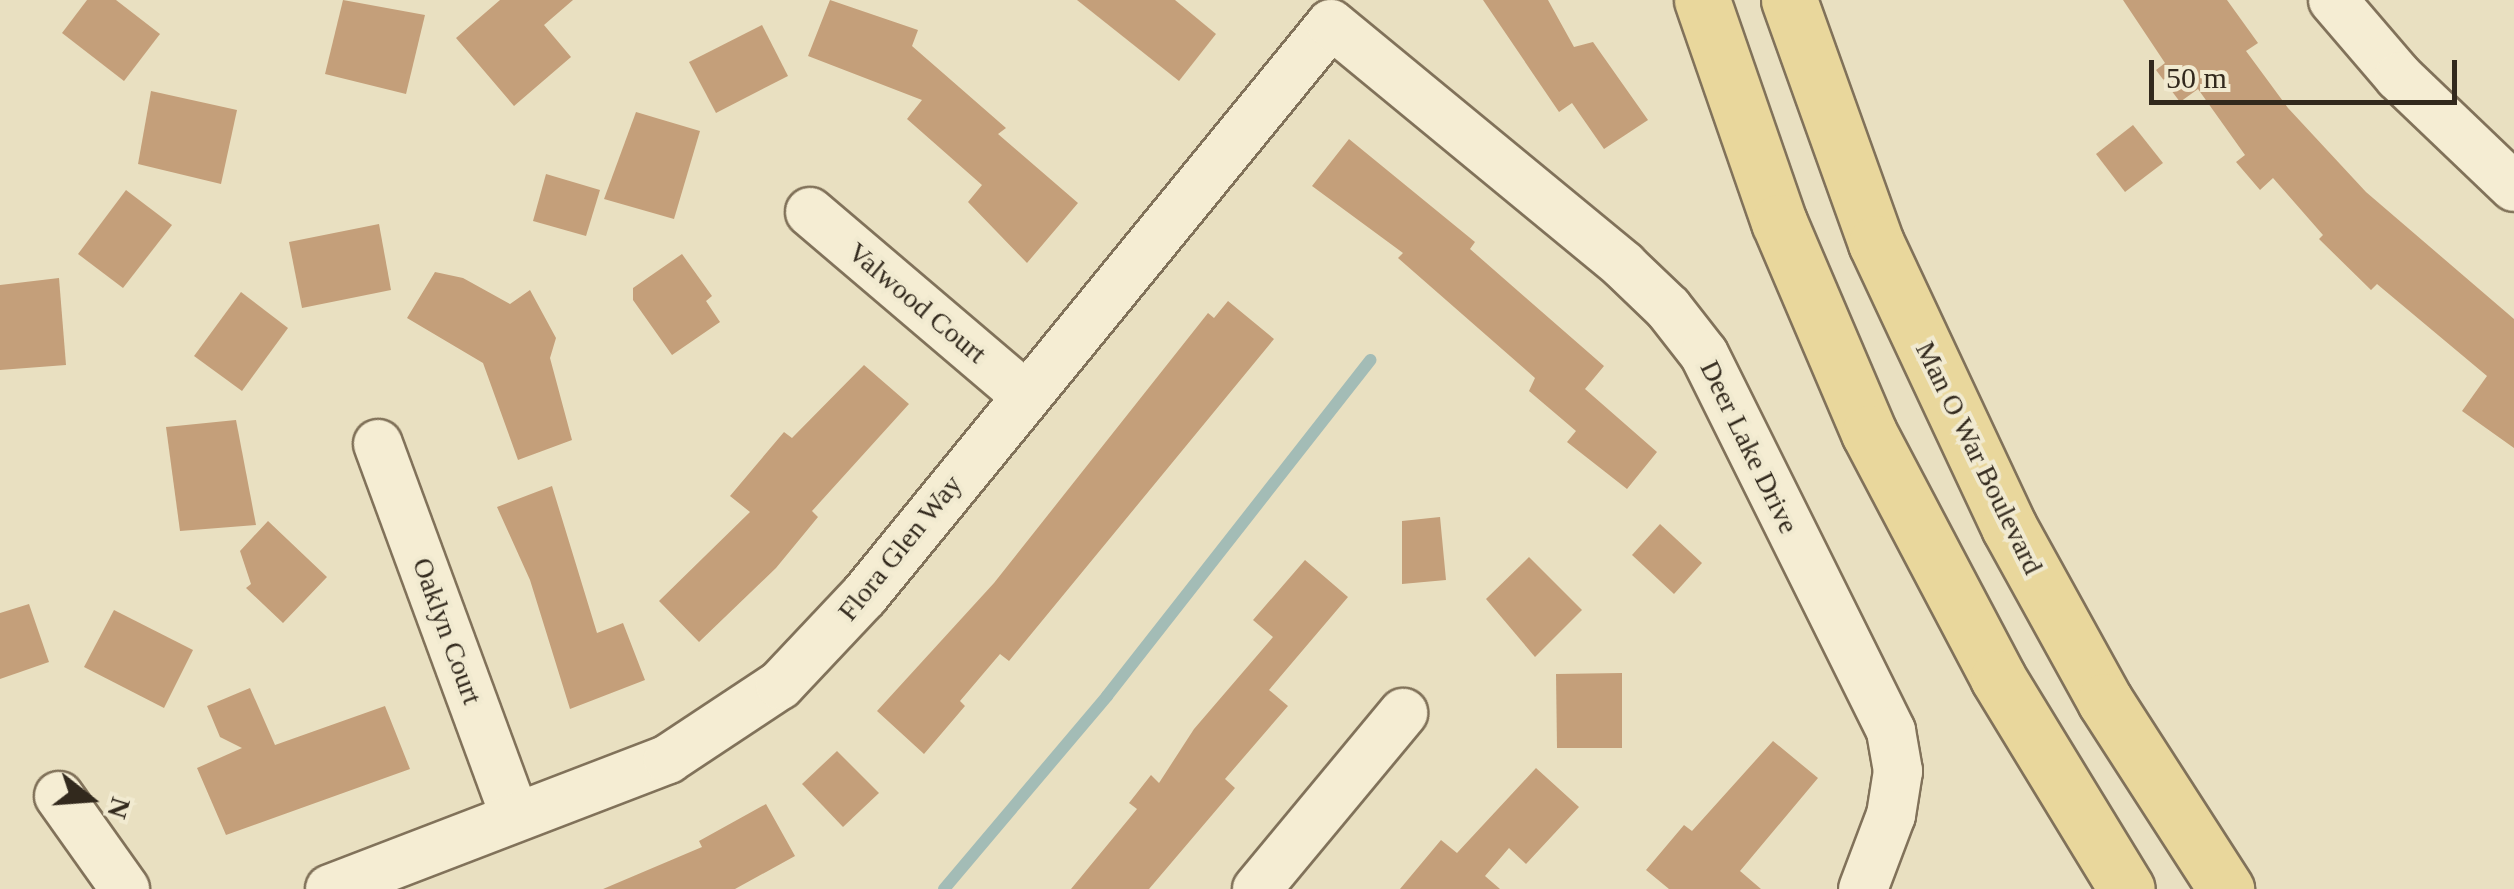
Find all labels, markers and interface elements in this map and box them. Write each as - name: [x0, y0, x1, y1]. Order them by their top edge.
- scale bar: [2154, 40, 2462, 102]
- text: 50 m: [2166, 61, 2227, 94]
- street label: Valwood Court: [841, 235, 993, 371]
- street label: Man O War Boulevard: [1908, 336, 2050, 580]
- street label: Deer Lake Drive: [1693, 355, 1805, 539]
- street label: Flora Glen Way: [831, 468, 969, 628]
- street label: Oaklyn Court: [405, 553, 489, 709]
- north arrow: [40, 749, 140, 849]
- text: N: [101, 794, 137, 822]

